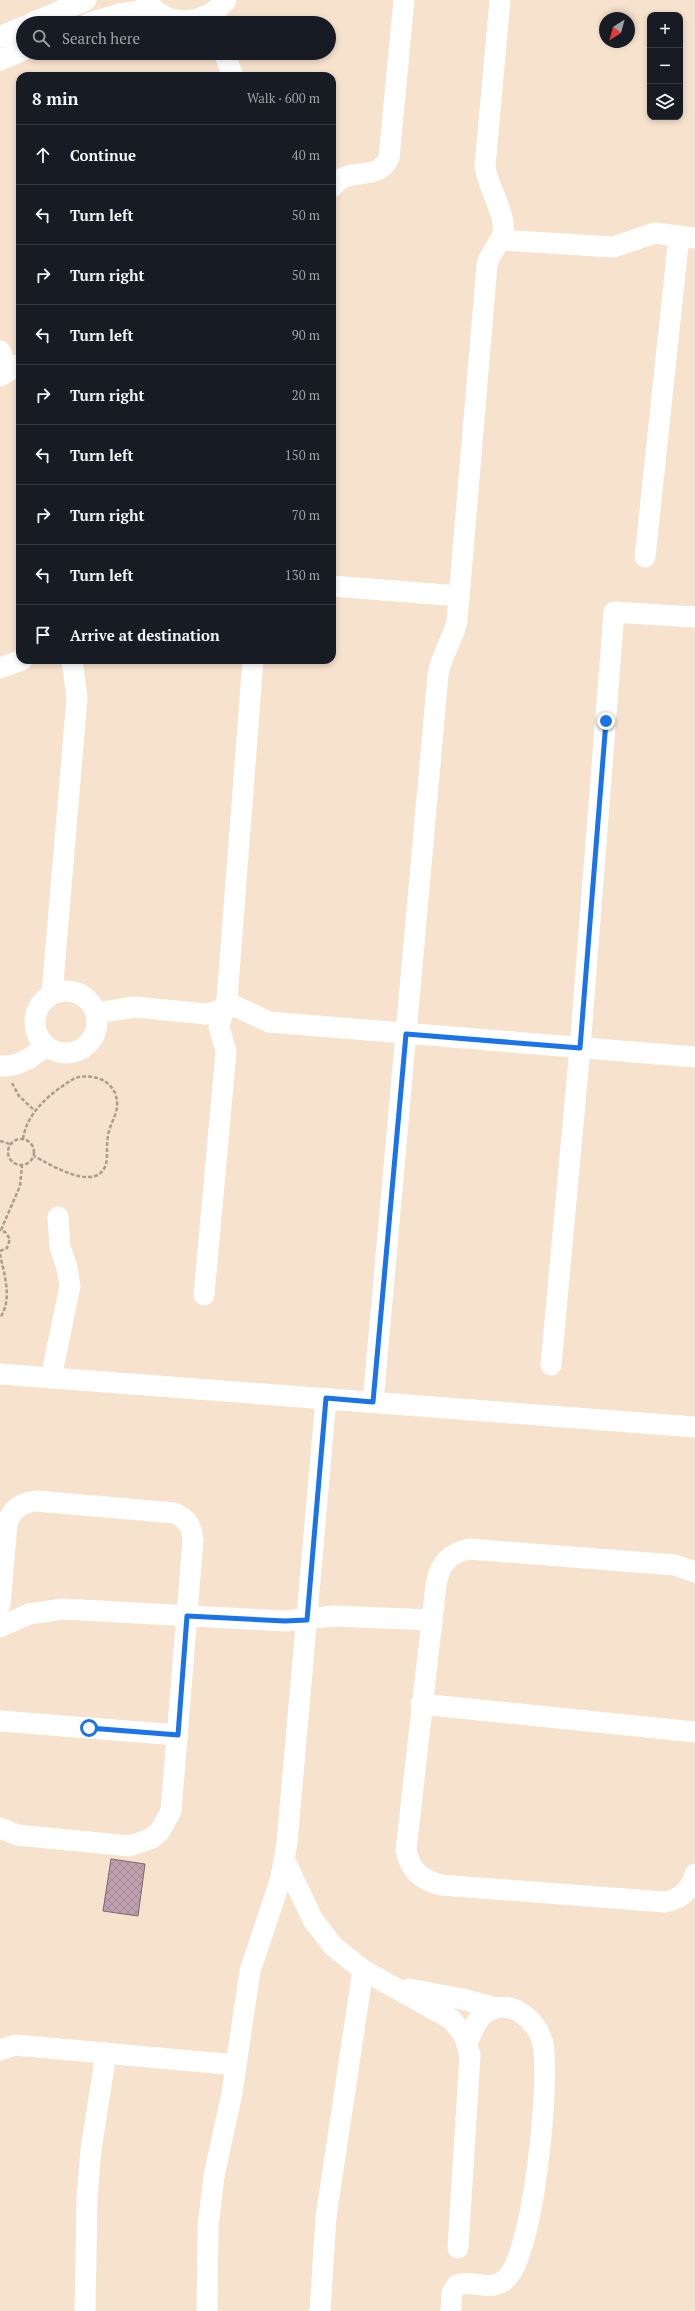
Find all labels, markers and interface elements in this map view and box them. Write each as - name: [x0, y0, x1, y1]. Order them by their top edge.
- north arrow: [599, 12, 635, 48]
- map controls: [647, 12, 683, 120]
- button: +: [647, 12, 683, 48]
- search box: [16, 16, 336, 60]
- icon: search: [30, 27, 52, 49]
- text: Search here: [62, 28, 140, 48]
- button: −: [647, 48, 683, 84]
- button: layers: [647, 84, 683, 120]
- text: 8 min: [32, 87, 79, 110]
- text: Walk · 600 m: [247, 89, 320, 107]
- icon: ahead: [32, 144, 54, 166]
- text: Continue: [70, 145, 136, 165]
- text: 40 m: [292, 146, 320, 164]
- icon: left: [32, 204, 54, 226]
- text: Turn left: [70, 205, 134, 225]
- text: 50 m: [292, 206, 320, 224]
- icon: right: [32, 264, 54, 286]
- text: Turn right: [70, 265, 145, 285]
- text: 50 m: [292, 266, 320, 284]
- icon: left: [32, 324, 54, 346]
- text: Turn left: [70, 325, 134, 345]
- text: 90 m: [292, 326, 320, 344]
- icon: right: [32, 384, 54, 406]
- text: Turn right: [70, 385, 145, 405]
- text: 20 m: [292, 386, 320, 404]
- icon: left: [32, 444, 54, 466]
- text: Turn left: [70, 445, 134, 465]
- text: 150 m: [285, 446, 320, 464]
- icon: right: [32, 504, 54, 526]
- text: Turn right: [70, 505, 145, 525]
- text: 70 m: [292, 506, 320, 524]
- icon: left: [32, 564, 54, 586]
- text: Turn left: [70, 565, 134, 585]
- text: 130 m: [285, 566, 320, 584]
- icon: arrive: [32, 624, 54, 646]
- text: Arrive at destination: [70, 625, 220, 645]
- route end: [597, 712, 615, 730]
- route start: [80, 1719, 98, 1737]

